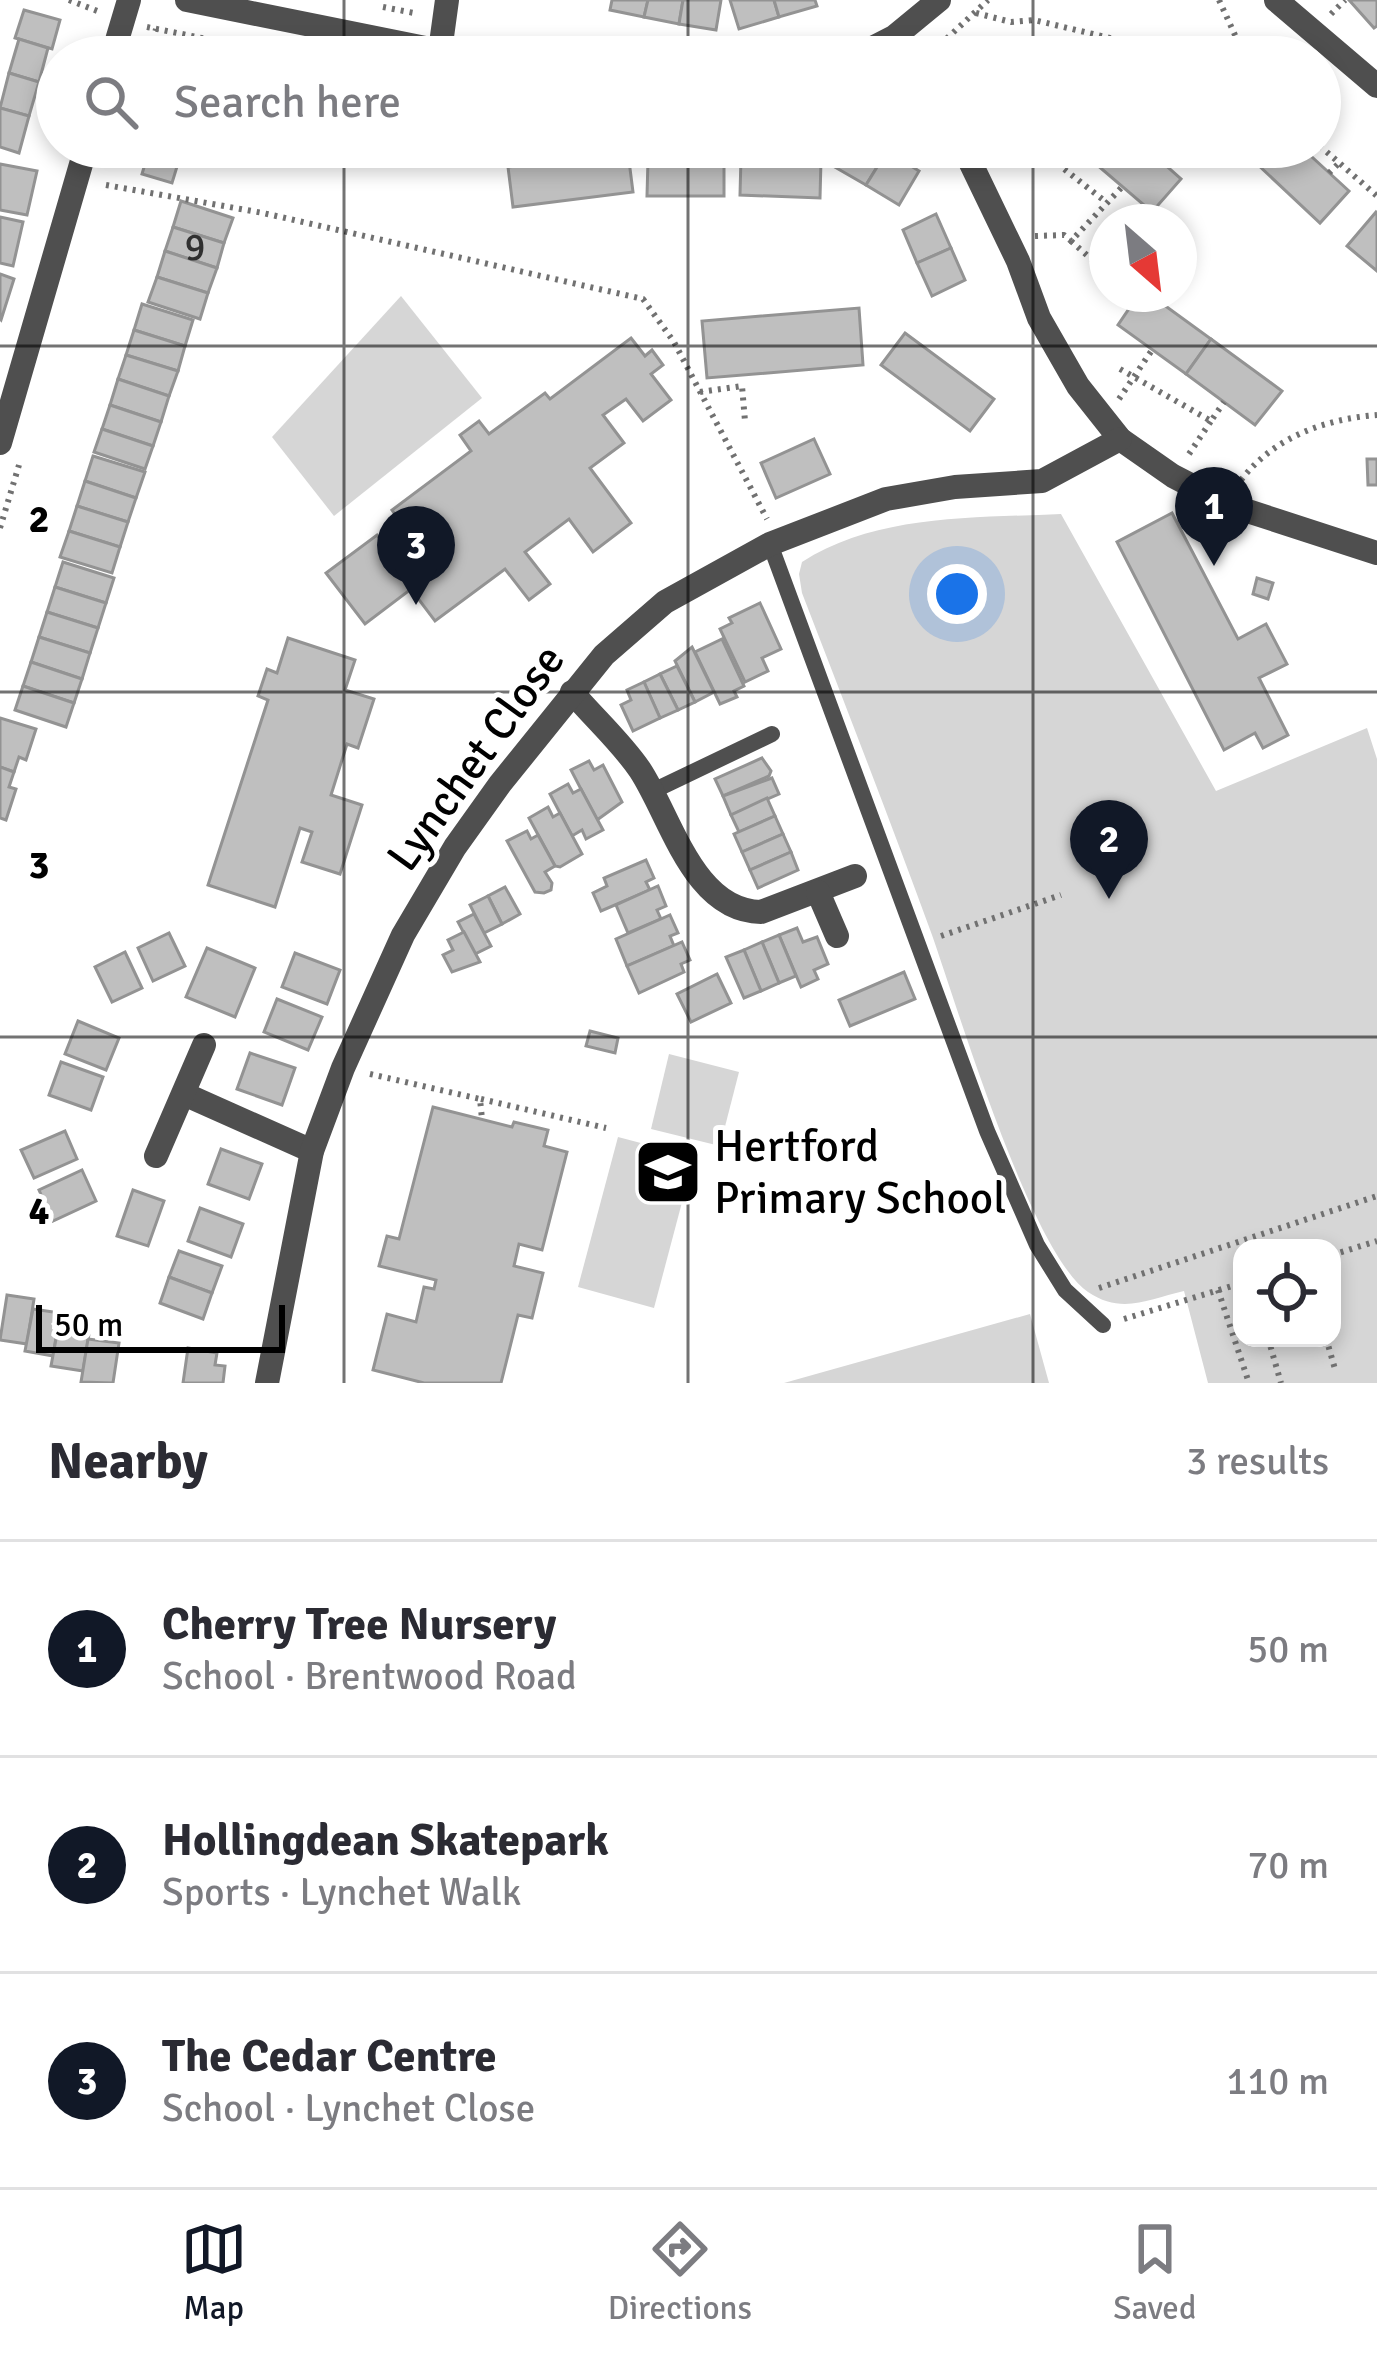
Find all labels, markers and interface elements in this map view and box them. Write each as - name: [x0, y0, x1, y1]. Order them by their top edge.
- search box: [36, 36, 1341, 168]
- icon: search: [78, 69, 144, 135]
- text: Search here: [174, 75, 401, 130]
- north arrow: [1089, 204, 1197, 312]
- house number: 9: [184, 223, 206, 271]
- pin: 1: [1175, 467, 1253, 566]
- text: 2: [28, 495, 50, 543]
- pin: 3: [377, 506, 455, 605]
- your location: [927, 564, 987, 624]
- street label: Lynchet Close: [375, 634, 577, 882]
- pin: 2: [1070, 800, 1148, 899]
- text: 3: [28, 841, 50, 889]
- place label: Hertford Primary School: [714, 1119, 1006, 1226]
- school or university icon: Hertford Primary School: [633, 1137, 703, 1207]
- text: 4: [28, 1187, 50, 1235]
- map controls: [1233, 1239, 1341, 1347]
- button: locate: [1233, 1239, 1341, 1347]
- scale bar: [36, 1299, 285, 1352]
- text: 50 m: [54, 1305, 123, 1346]
- text: Nearby: [48, 1430, 208, 1493]
- text: 3 results: [1186, 1437, 1329, 1485]
- text: Cherry Tree Nursery: [162, 1597, 556, 1652]
- text: 1: [76, 1625, 98, 1673]
- text: 50 m: [1247, 1625, 1329, 1673]
- text: School · Brentwood Road: [162, 1652, 577, 1700]
- text: Hollingdean Skatepark: [162, 1813, 609, 1868]
- text: 2: [76, 1841, 98, 1889]
- text: 70 m: [1247, 1841, 1329, 1889]
- text: Sports · Lynchet Walk: [162, 1868, 521, 1916]
- text: The Cedar Centre: [162, 2029, 497, 2084]
- text: 3: [76, 2057, 98, 2105]
- text: 110 m: [1226, 2057, 1329, 2105]
- text: School · Lynchet Close: [162, 2084, 535, 2132]
- tab: Map: [181, 2216, 247, 2329]
- tab: Directions: [608, 2216, 752, 2329]
- tab: Saved: [1113, 2216, 1196, 2329]

